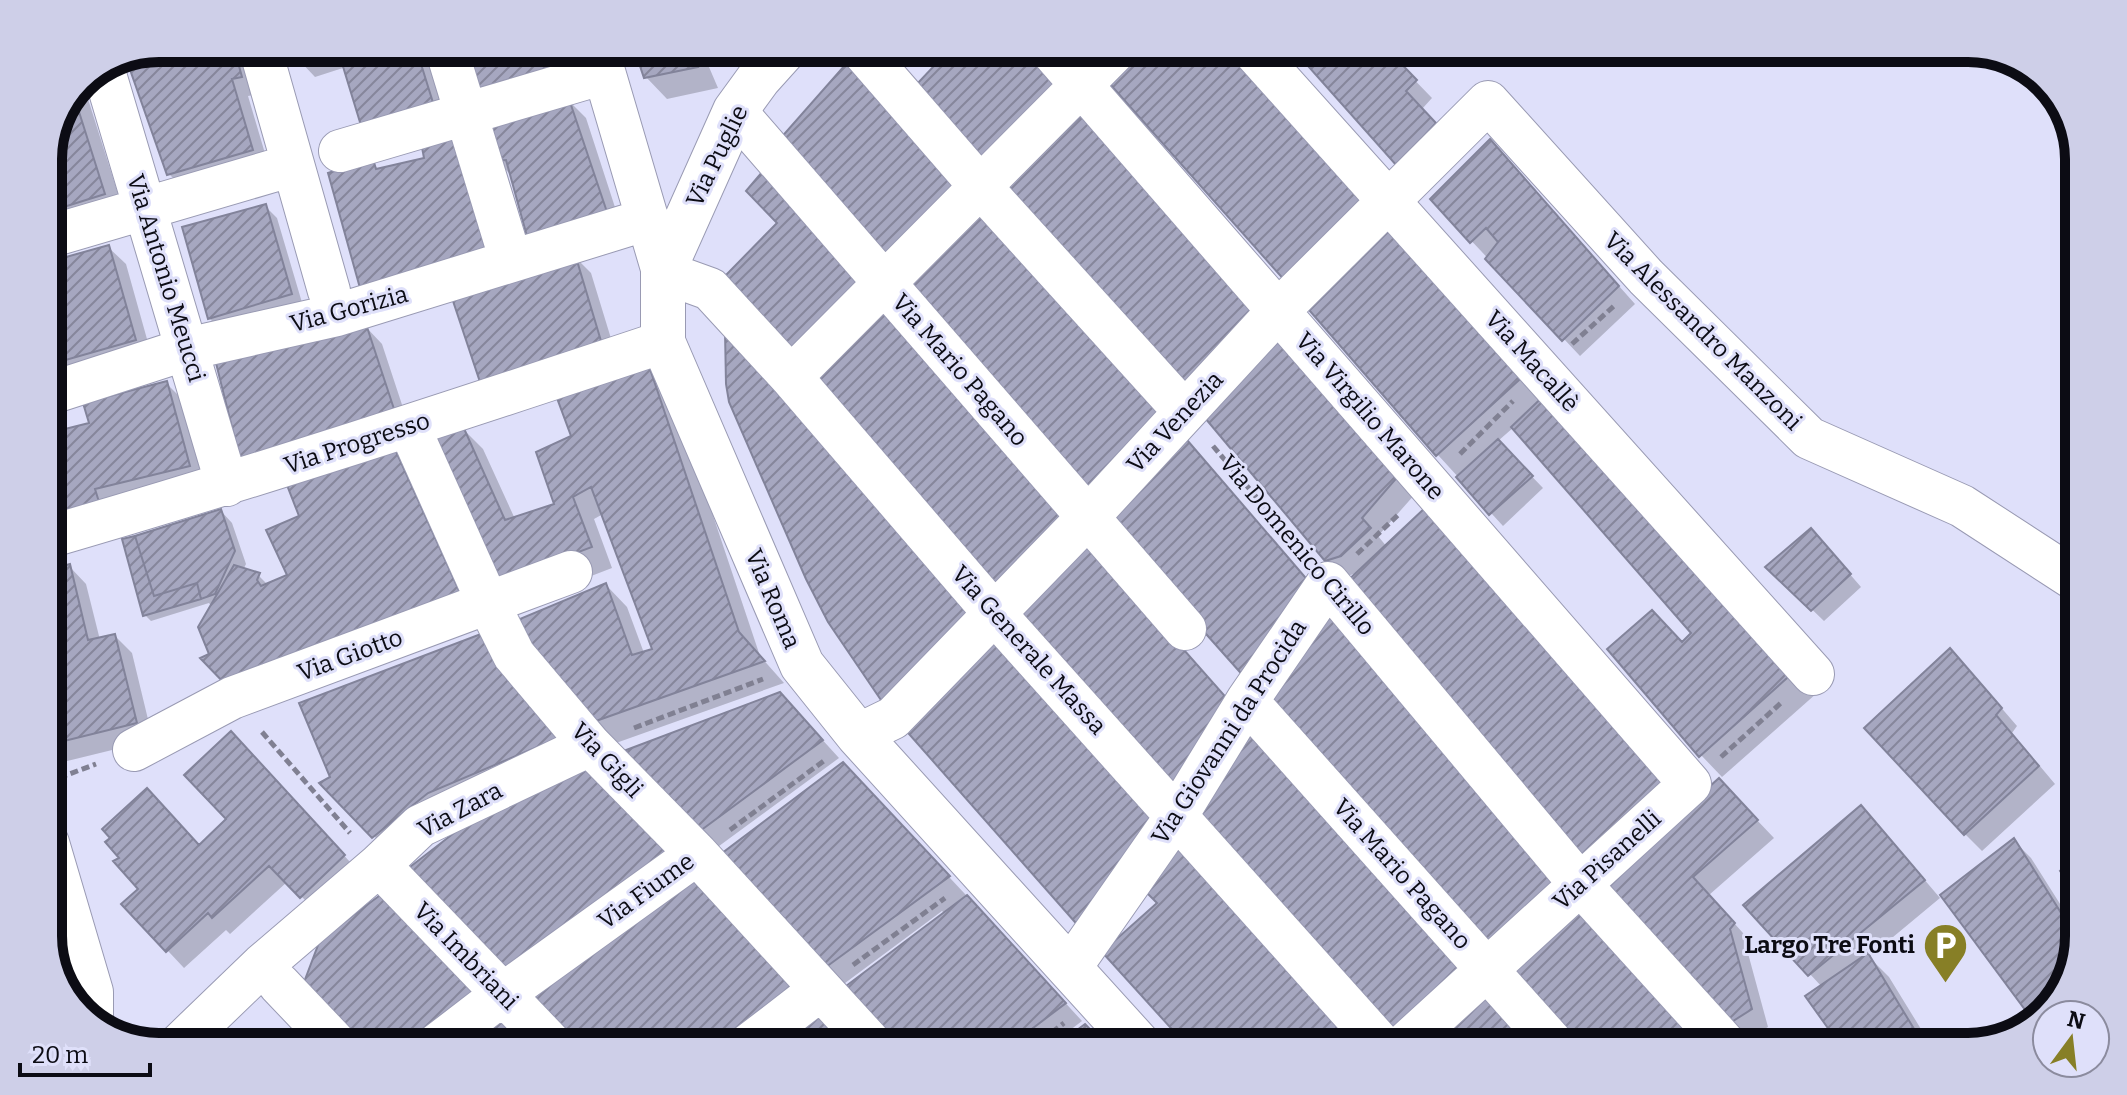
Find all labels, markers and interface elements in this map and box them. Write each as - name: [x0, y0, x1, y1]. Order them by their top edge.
- street label: Via Puglie: [680, 101, 754, 211]
- street label: Via Antonio Meucci: [121, 171, 211, 385]
- street label: Via Alessandro Manzoni: [1598, 226, 1808, 436]
- street label: Via Gorizia: [287, 280, 411, 338]
- street label: Via Mario Pagano: [886, 288, 1034, 452]
- street label: Via Macallè: [1479, 305, 1585, 417]
- street label: Via Virgilio Marone: [1290, 327, 1450, 505]
- street label: Via Venezia: [1121, 366, 1229, 478]
- street label: Via Progresso: [281, 406, 433, 480]
- street label: Via Domenico Cirillo: [1213, 449, 1381, 641]
- street label: Via Roma: [740, 545, 806, 653]
- street label: Via Generale Massa: [946, 560, 1112, 740]
- street label: Via Giovanni da Procida: [1146, 614, 1312, 850]
- street label: Via Giotto: [294, 623, 406, 687]
- street label: Via Gigli: [565, 717, 649, 803]
- street label: Via Zara: [413, 776, 507, 844]
- street label: Via Mario Pagano: [1327, 793, 1477, 955]
- street label: Via Pisanelli: [1547, 804, 1667, 916]
- street label: Via Fiume: [593, 847, 699, 935]
- street label: Via Imbriani: [408, 897, 524, 1015]
- parking icon: Largo Tre Fonti: [1922, 921, 1970, 984]
- place label: Largo Tre Fonti: [1744, 931, 1915, 959]
- north arrow: [2031, 999, 2111, 1079]
- text: N: [2064, 1005, 2088, 1035]
- scale bar: [20, 1027, 150, 1077]
- text: 20 m: [32, 1041, 88, 1069]

